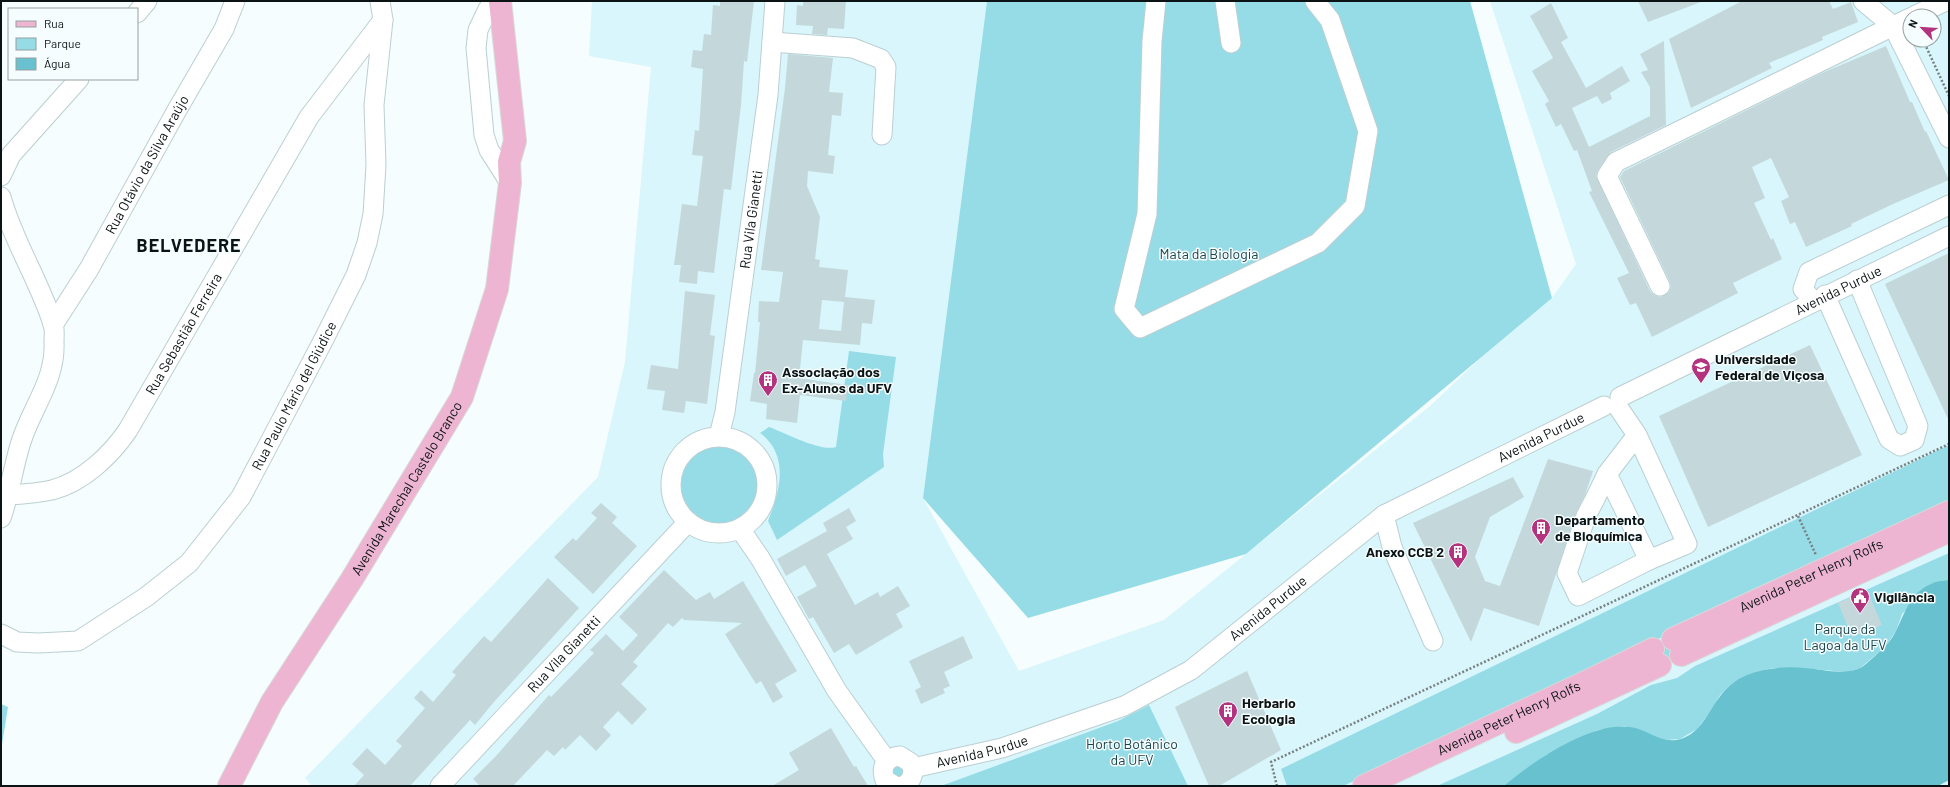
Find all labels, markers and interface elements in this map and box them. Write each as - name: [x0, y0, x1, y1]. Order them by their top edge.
- legend: [8, 8, 138, 80]
- north arrow: [1902, 8, 1942, 48]
- text: Rua: [44, 16, 64, 30]
- text: N: [1905, 17, 1920, 30]
- text: Parque: [44, 36, 81, 50]
- text: Água: [44, 56, 70, 70]
- street label: Rua Otávio da Silva Araújo: [101, 92, 192, 237]
- street label: Rua Vila Gianetti: [736, 169, 766, 270]
- district label: BELVEDERE: [136, 234, 242, 256]
- park label: Mata da Biologia: [1160, 245, 1258, 262]
- street label: Avenida Purdue: [1792, 261, 1884, 318]
- street label: Rua Sebastião Ferreira: [141, 270, 225, 398]
- street label: Rua Paulo Mário del Giúdice: [248, 318, 339, 473]
- place label: Universidade Federal de Viçosa: [1715, 350, 1824, 383]
- school or university icon: Universidade Federal de Viçosa: [1690, 356, 1712, 384]
- place label: Associação dos Ex-Alunos da UFV: [782, 363, 892, 396]
- building icon: Associação dos Ex-Alunos da UFV: [757, 369, 779, 397]
- street label: Avenida Marechal Castelo Branco: [347, 398, 465, 578]
- street label: Avenida Purdue: [1495, 408, 1587, 465]
- place label: Departamento de Bioquímica: [1555, 511, 1645, 544]
- building icon: Departamento de Bioquímica: [1530, 517, 1552, 545]
- street label: Avenida Peter Henry Rolfs: [1736, 535, 1886, 615]
- building icon: Anexo CCB 2: [1447, 541, 1469, 569]
- place label: Anexo CCB 2: [1366, 543, 1444, 560]
- street label: Avenida Purdue: [1226, 572, 1310, 644]
- public building icon: Vigilância: [1849, 586, 1871, 614]
- place label: Vigilância: [1874, 588, 1935, 605]
- street label: Rua Vila Gianetti: [523, 612, 604, 696]
- park label: Parque da Lagoa da UFV: [1803, 620, 1887, 653]
- street label: Avenida Peter Henry Rolfs: [1434, 677, 1583, 758]
- place label: Herbario Ecologia: [1242, 694, 1296, 727]
- building icon: Herbario Ecologia: [1217, 700, 1239, 728]
- street label: Avenida Purdue: [934, 731, 1030, 771]
- park label: Horto Botânico da UFV: [1086, 735, 1178, 768]

